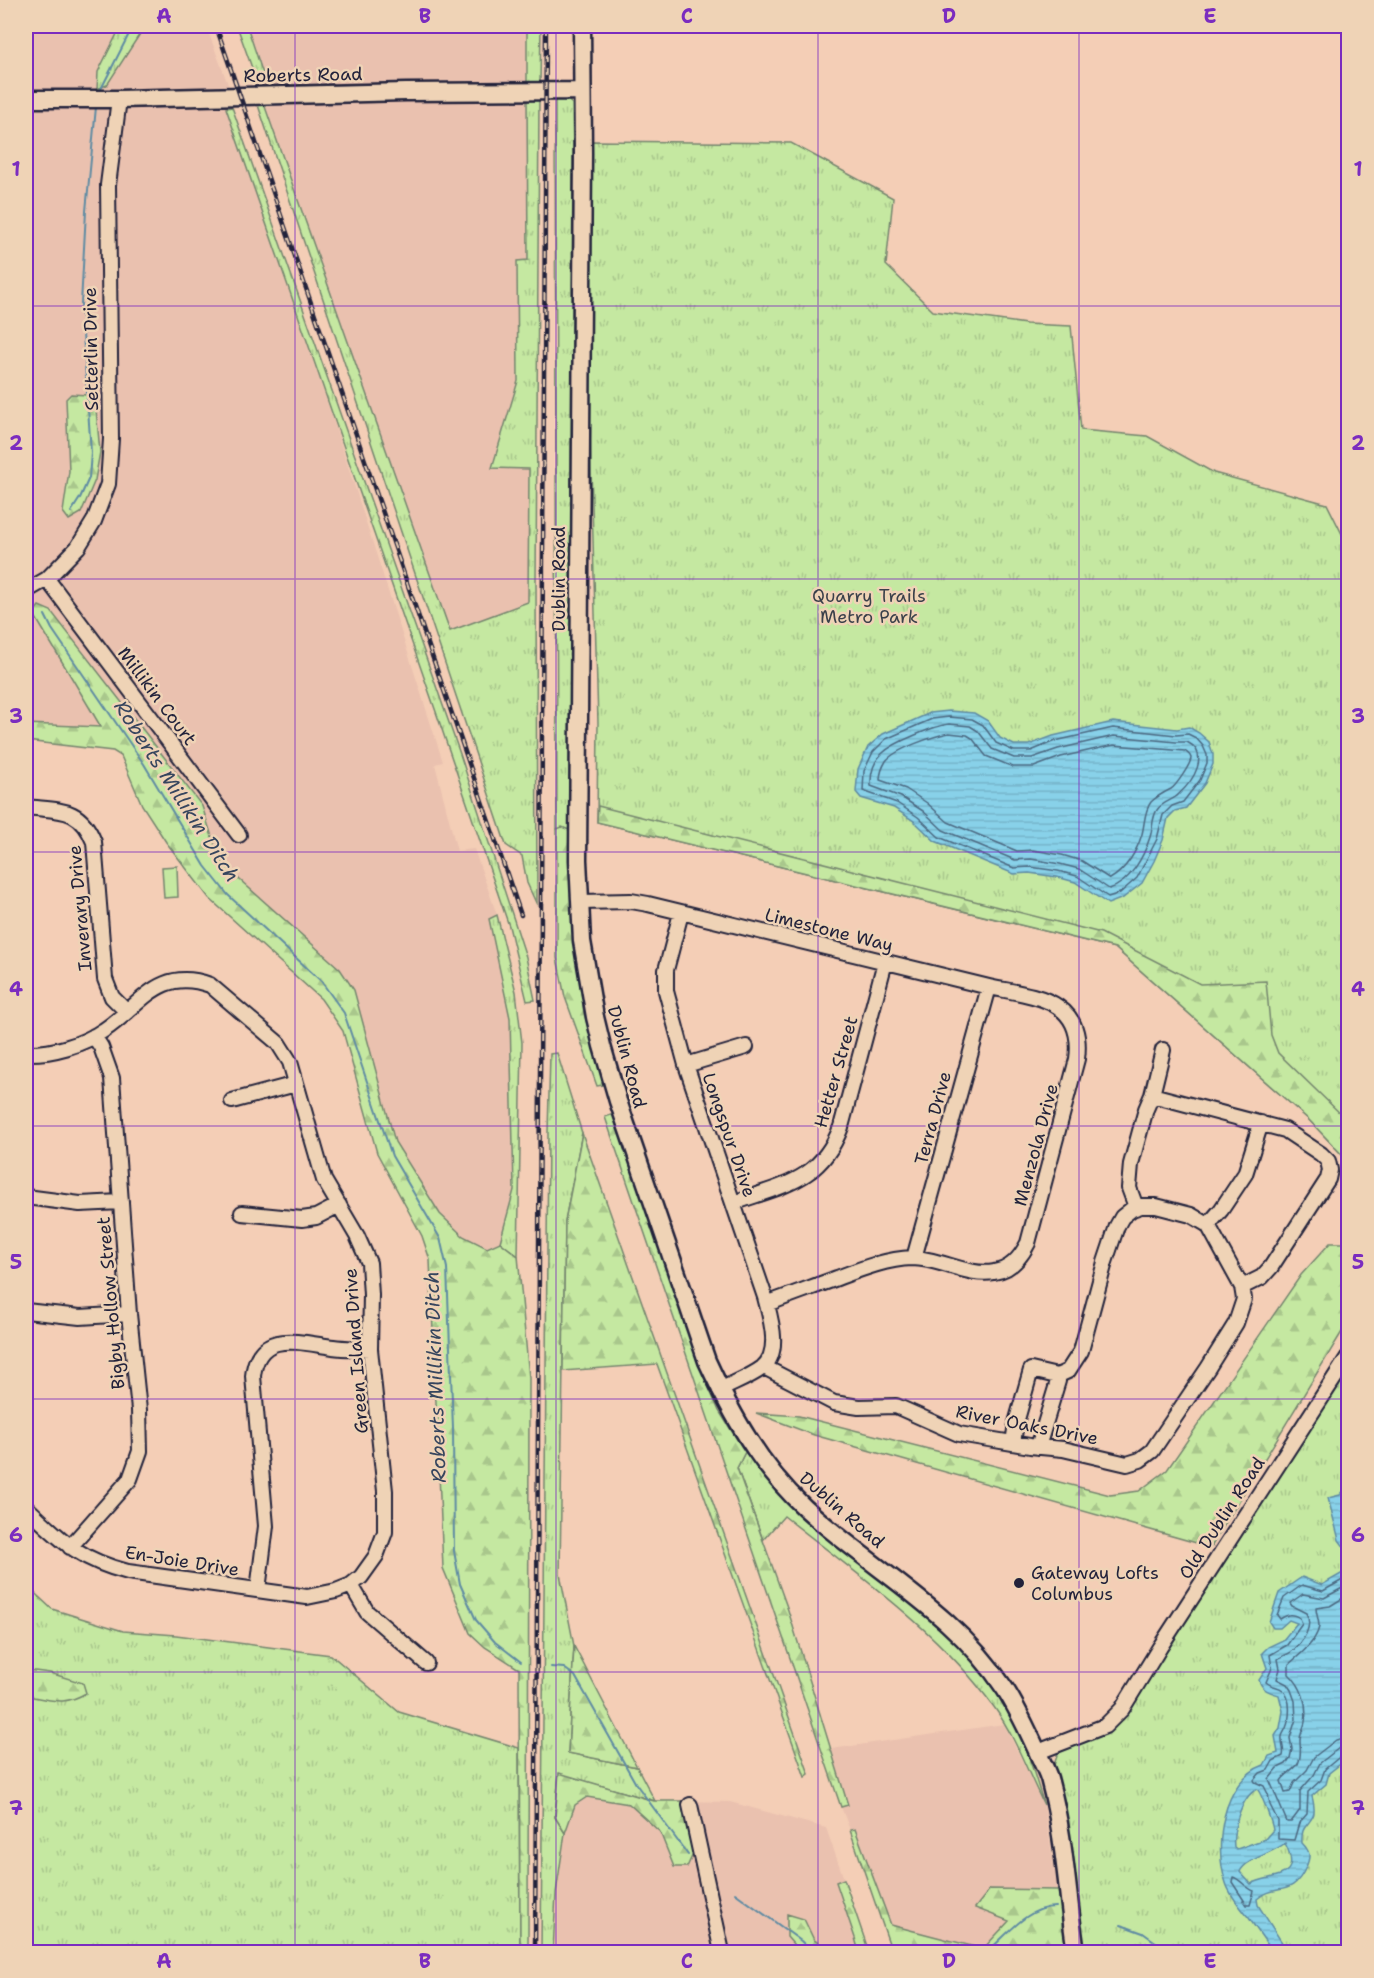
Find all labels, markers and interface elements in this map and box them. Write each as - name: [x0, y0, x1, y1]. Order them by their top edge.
- text: A: [156, 3, 172, 29]
- text: B: [419, 3, 431, 29]
- text: C: [681, 3, 693, 29]
- text: D: [942, 3, 956, 29]
- text: E: [1203, 3, 1217, 29]
- street label: Roberts Road: [243, 62, 363, 88]
- text: 1: [11, 156, 21, 182]
- text: 1: [1353, 156, 1363, 182]
- street label: Setterlin Drive: [78, 287, 104, 411]
- text: 2: [9, 430, 23, 456]
- text: 2: [1351, 430, 1365, 456]
- street label: Dublin Road: [547, 526, 571, 632]
- park label: Quarry Trails Metro Park: [812, 584, 926, 629]
- street label: Millikin Court: [112, 642, 202, 750]
- water label: Roberts Millikin Ditch: [108, 695, 246, 887]
- text: 3: [9, 703, 23, 729]
- text: 3: [1351, 703, 1365, 729]
- street label: Inverary Drive: [63, 844, 97, 972]
- street label: Limestone Way: [762, 902, 896, 958]
- text: 4: [9, 976, 23, 1002]
- text: 4: [1351, 976, 1365, 1002]
- street label: Dublin Road: [602, 1003, 652, 1111]
- street label: Hetter Street: [809, 1013, 863, 1131]
- street label: Terra Drive: [909, 1069, 957, 1167]
- street label: Longspur Drive: [696, 1070, 762, 1200]
- street label: Menzola Drive: [1008, 1081, 1064, 1209]
- street label: Bigby Hollow Street: [91, 1215, 131, 1390]
- text: 5: [10, 1249, 22, 1275]
- text: 5: [1352, 1249, 1364, 1275]
- street label: Green Island Drive: [338, 1267, 374, 1435]
- water label: Roberts Millikin Ditch: [418, 1271, 452, 1483]
- street label: River Oaks Drive: [954, 1399, 1100, 1451]
- street label: Old Dublin Road: [1173, 1452, 1271, 1584]
- street label: Dublin Road: [794, 1466, 890, 1554]
- text: 6: [9, 1522, 23, 1548]
- text: 6: [1351, 1522, 1365, 1548]
- street label: En-Joie Drive: [123, 1540, 241, 1582]
- place label: Gateway Lofts Columbus: [1031, 1561, 1159, 1606]
- marker: Gateway Lofts Columbus: [1012, 1576, 1026, 1590]
- text: 7: [9, 1795, 23, 1821]
- text: 7: [1351, 1795, 1365, 1821]
- text: A: [156, 1948, 172, 1974]
- text: B: [419, 1948, 431, 1974]
- text: C: [681, 1948, 693, 1974]
- text: D: [942, 1948, 956, 1974]
- text: E: [1203, 1948, 1217, 1974]

